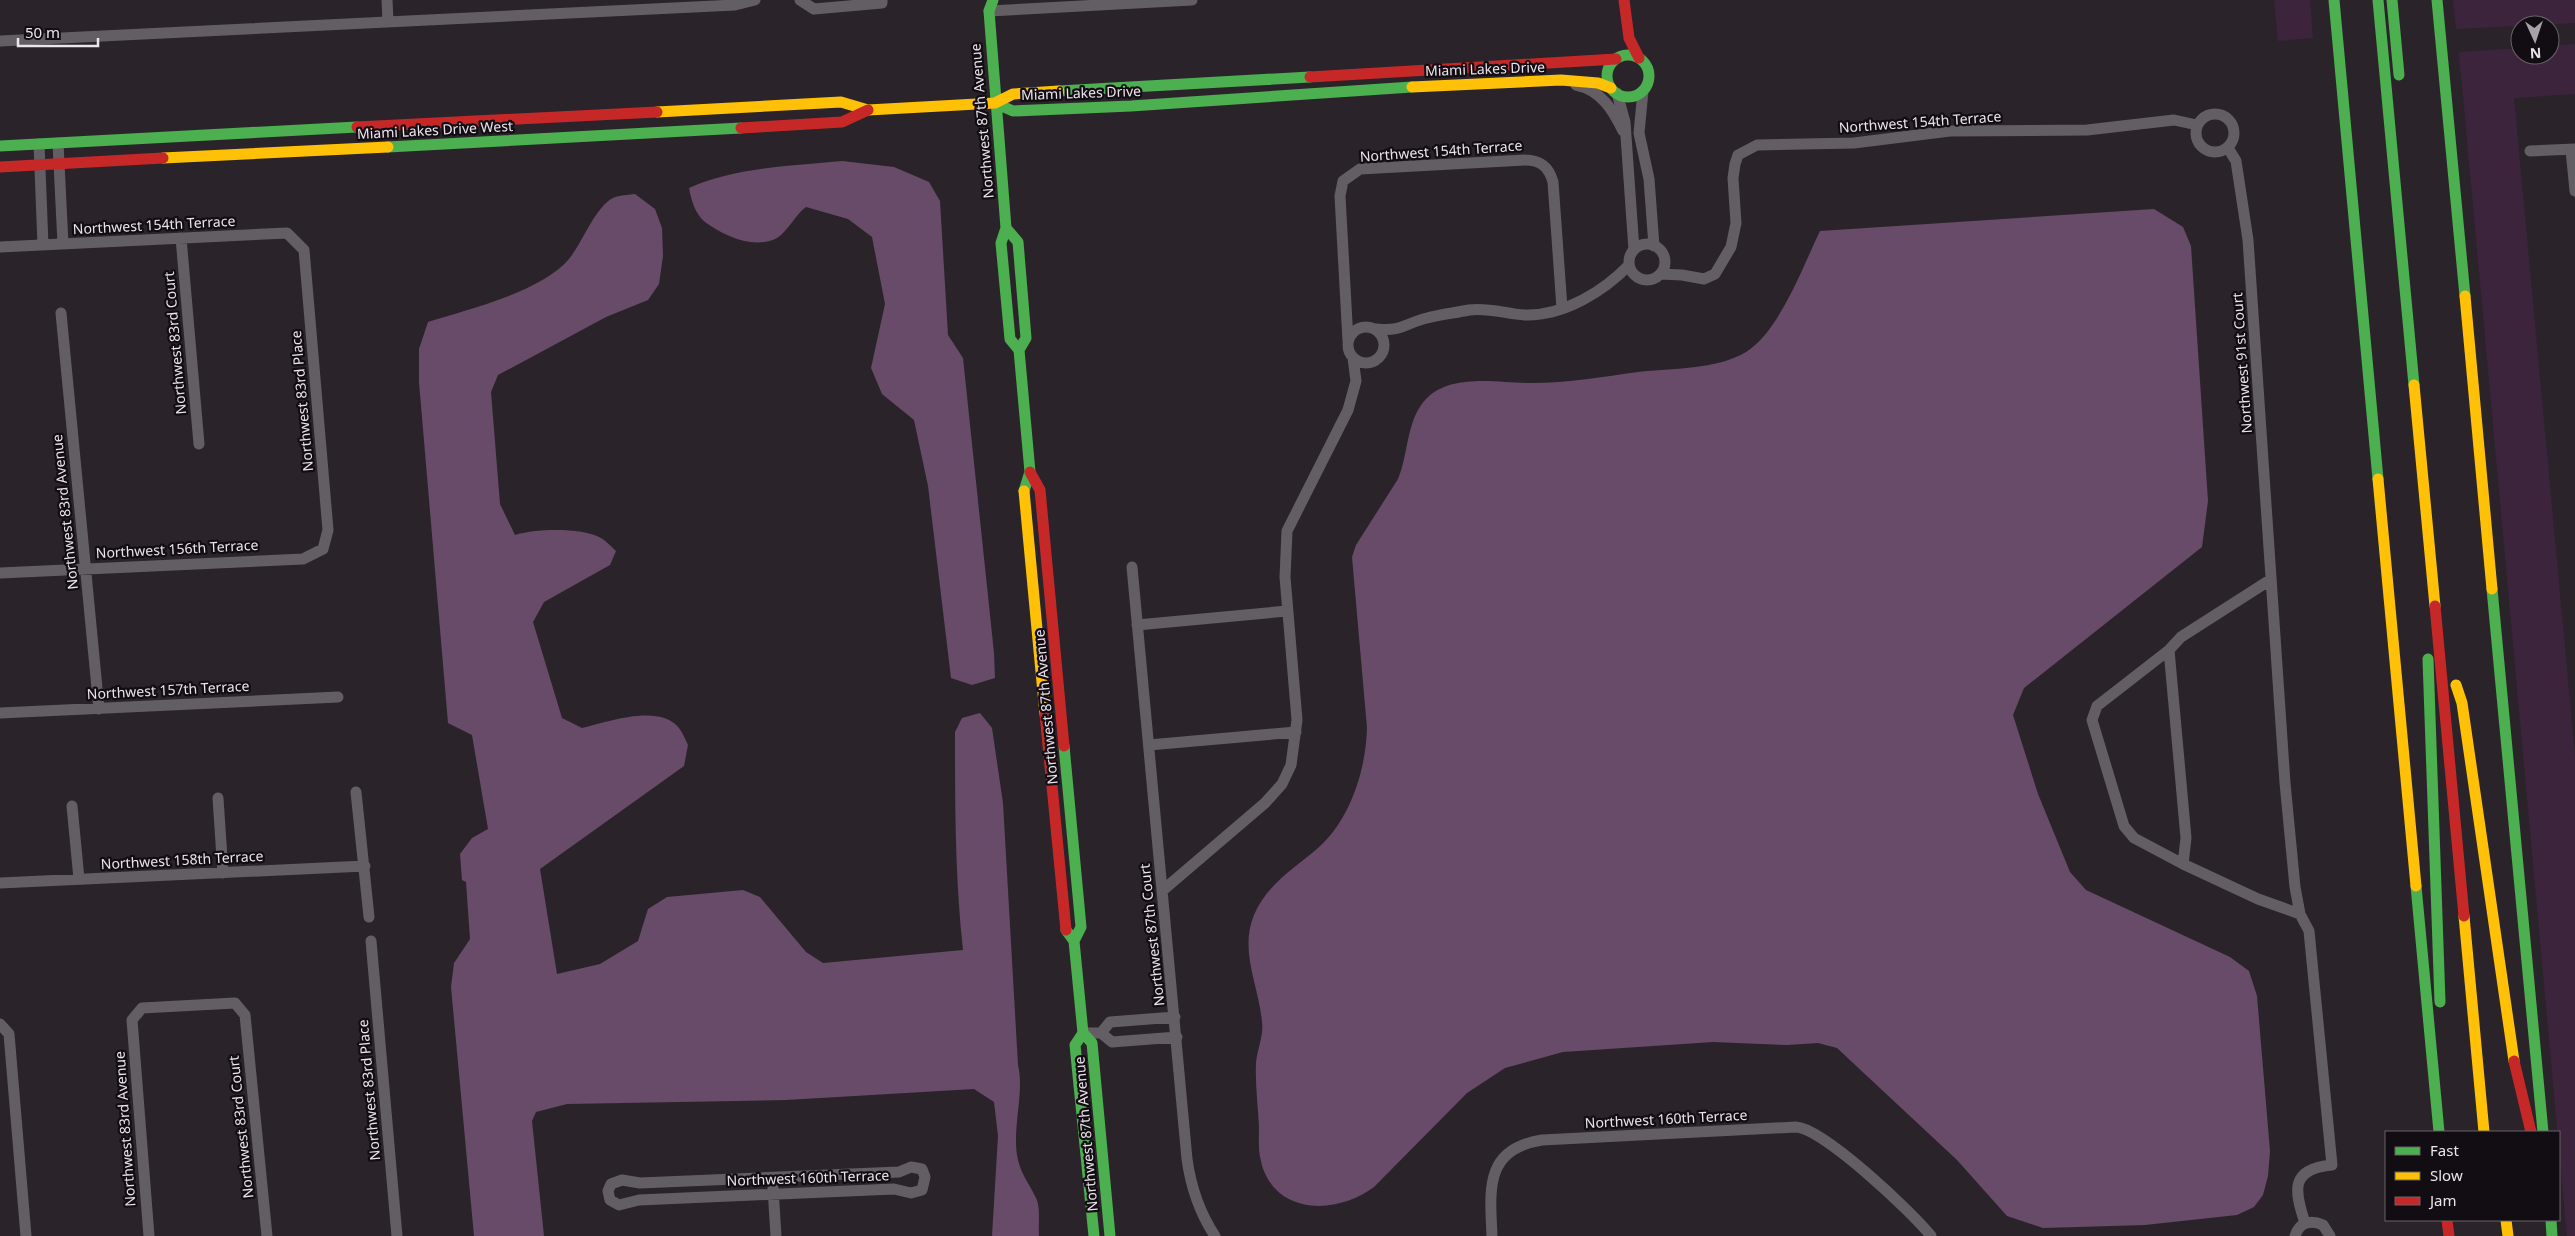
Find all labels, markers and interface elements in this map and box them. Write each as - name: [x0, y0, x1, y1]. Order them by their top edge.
- scale bar: [18, 15, 98, 47]
- north arrow: [2510, 15, 2560, 65]
- text: 50 m: [25, 22, 60, 42]
- street label: Northwest 87th Avenue: [965, 43, 998, 199]
- text: N: [2530, 44, 2542, 63]
- street label: Miami Lakes Drive: [1425, 57, 1545, 80]
- street label: Miami Lakes Drive: [1021, 81, 1141, 104]
- street label: Northwest 154th Terrace: [1838, 106, 2002, 137]
- street label: Miami Lakes Drive West: [357, 116, 513, 143]
- street label: Northwest 154th Terrace: [1359, 135, 1523, 166]
- street label: Northwest 154th Terrace: [72, 211, 236, 238]
- street label: Northwest 83rd Court: [159, 271, 190, 415]
- street label: Northwest 91st Court: [2227, 292, 2256, 434]
- street label: Northwest 83rd Place: [286, 330, 317, 472]
- street label: Northwest 83rd Avenue: [47, 433, 82, 591]
- street label: Northwest 156th Terrace: [95, 535, 259, 562]
- street label: Northwest 87th Avenue: [1029, 629, 1062, 785]
- street label: Northwest 157th Terrace: [86, 676, 250, 703]
- street label: Northwest 158th Terrace: [100, 846, 264, 873]
- street label: Northwest 87th Court: [1135, 863, 1168, 1007]
- street label: Northwest 83rd Place: [353, 1019, 384, 1161]
- street label: Northwest 83rd Avenue: [110, 1051, 139, 1207]
- street label: Northwest 83rd Court: [224, 1055, 257, 1199]
- street label: Northwest 87th Avenue: [1069, 1056, 1102, 1212]
- street label: Northwest 160th Terrace: [1584, 1105, 1748, 1132]
- legend: [2385, 1131, 2560, 1221]
- text: Fast: [2430, 1140, 2459, 1160]
- street label: Northwest 160th Terrace: [726, 1165, 890, 1190]
- text: Slow: [2430, 1165, 2463, 1185]
- text: Jam: [2428, 1190, 2457, 1210]

